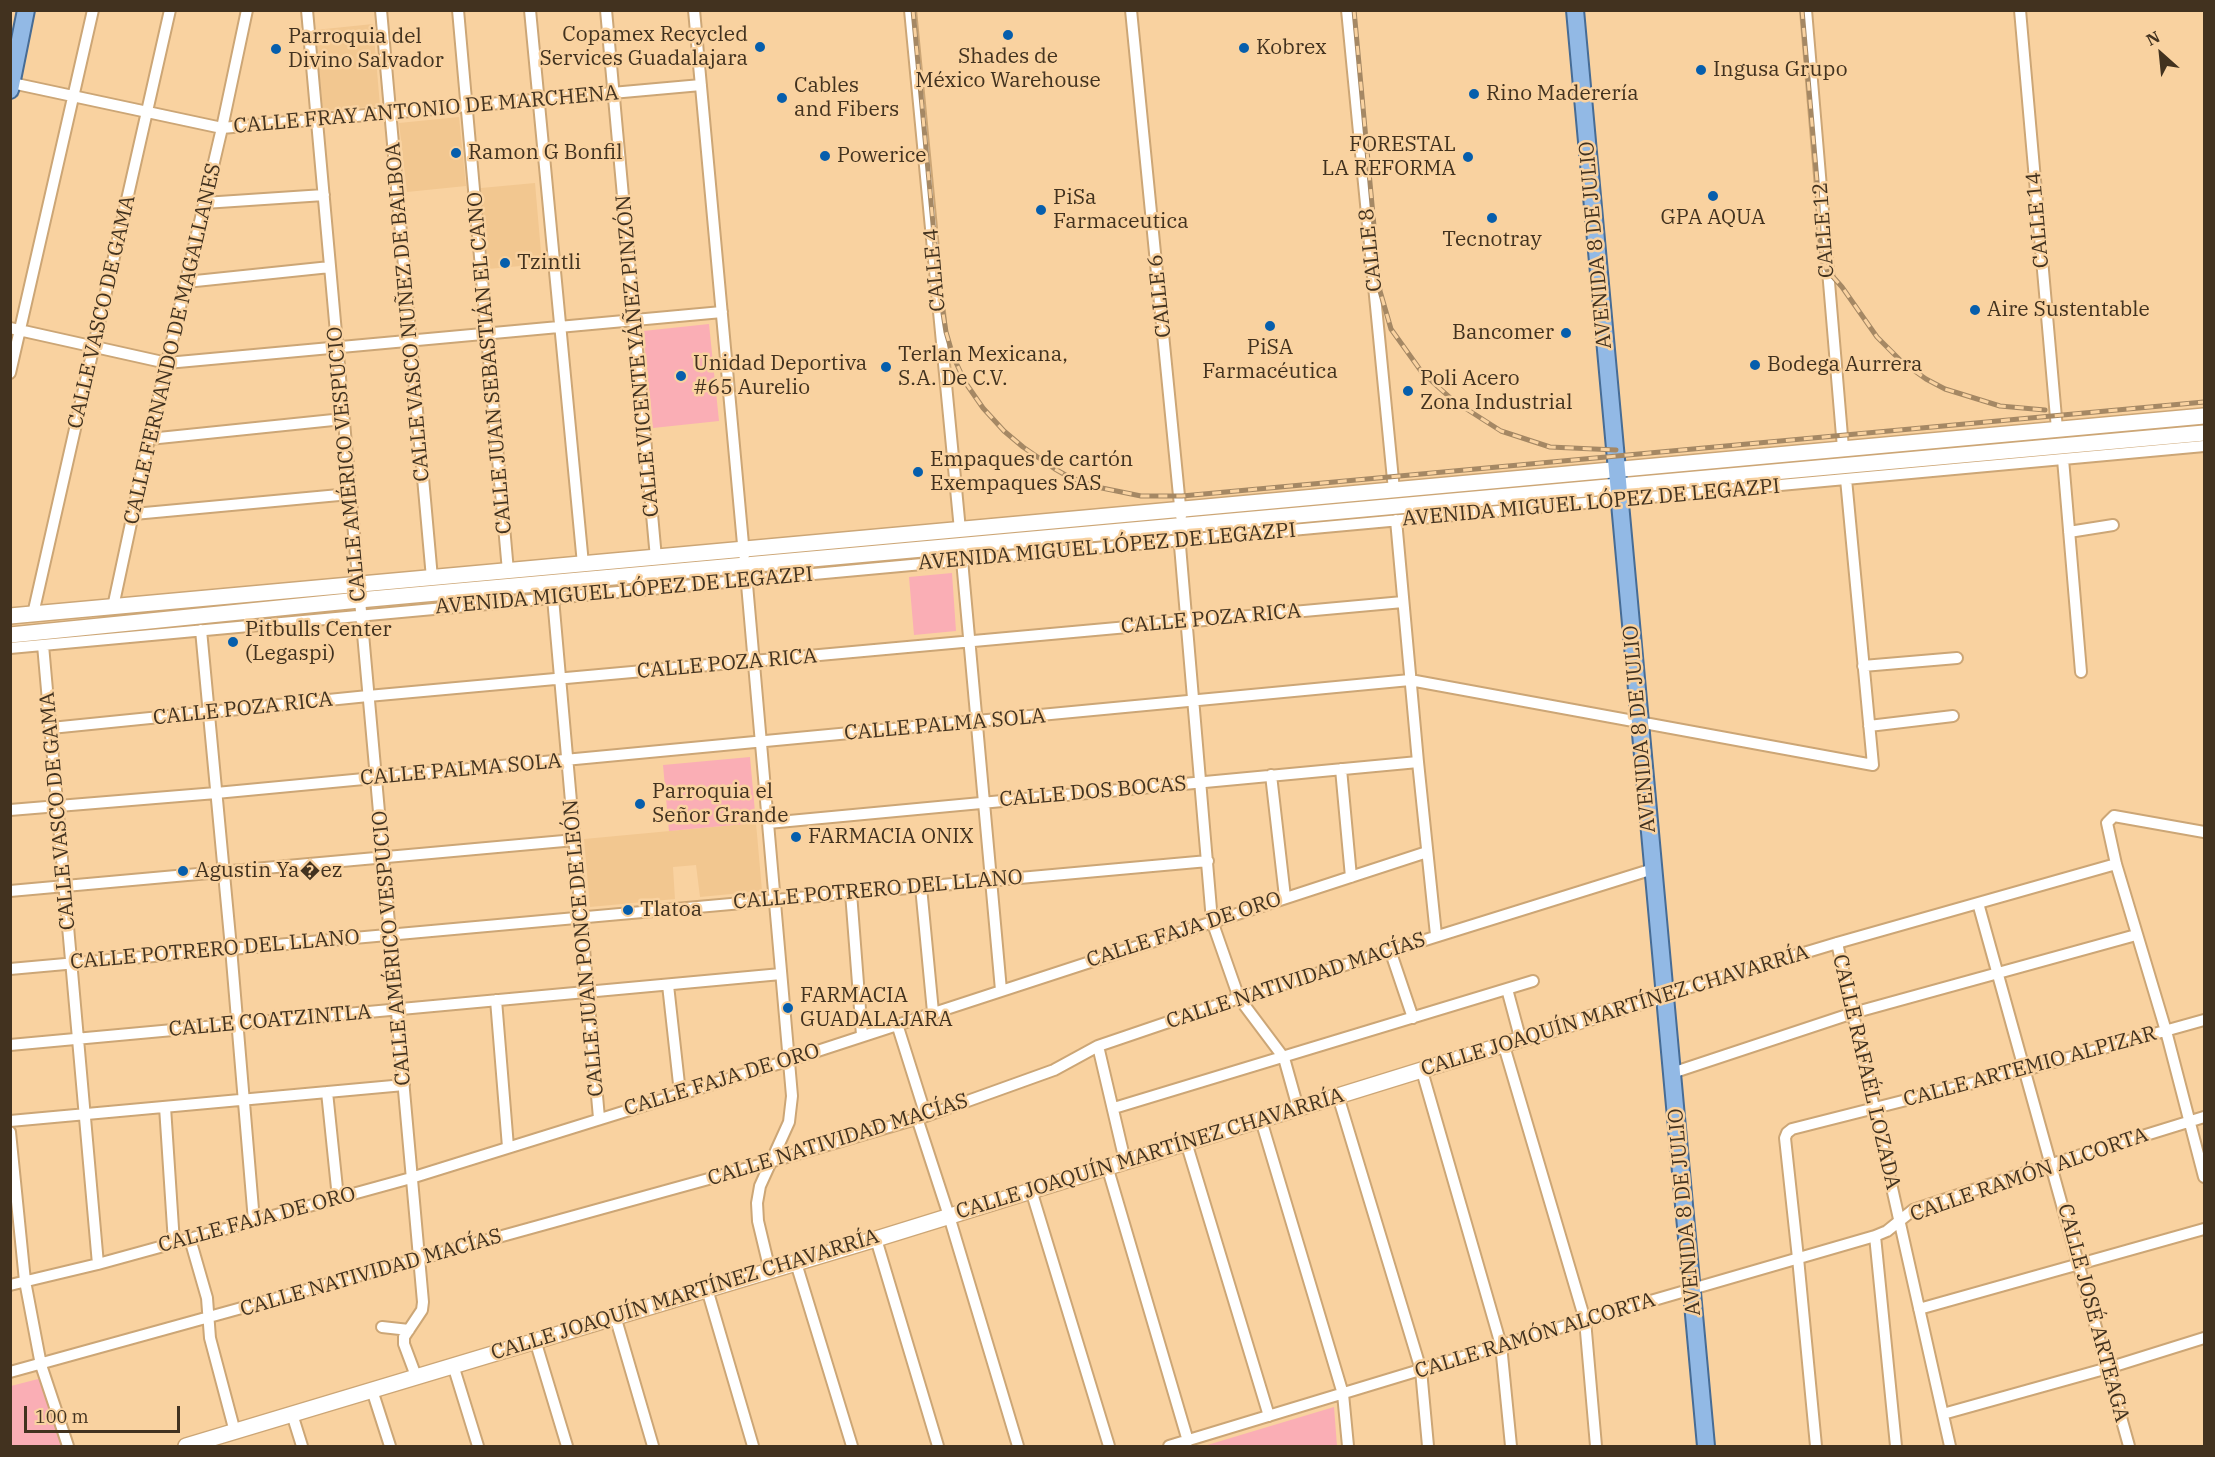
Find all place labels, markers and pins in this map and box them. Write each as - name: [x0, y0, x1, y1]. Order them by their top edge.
- place label: Copamex Recycled Services Guadalajara: [539, 22, 748, 72]
- place label: Parroquia del Divino Salvador: [288, 24, 444, 74]
- marker: Shades de México Warehouse: [1001, 28, 1015, 42]
- place label: Kobrex: [1256, 35, 1327, 61]
- marker: Copamex Recycled Services Guadalajara: [753, 40, 767, 54]
- marker: Kobrex: [1237, 41, 1251, 55]
- marker: Parroquia del Divino Salvador: [269, 42, 283, 56]
- place label: Shades de México Warehouse: [915, 44, 1101, 94]
- place label: Ingusa Grupo: [1713, 57, 1847, 83]
- marker: Ingusa Grupo: [1694, 63, 1708, 77]
- place label: Cables and Fibers: [794, 73, 899, 123]
- place label: Rino Maderería: [1486, 81, 1639, 107]
- marker: Rino Maderería: [1467, 87, 1481, 101]
- marker: Cables and Fibers: [775, 91, 789, 105]
- place label: FORESTAL LA REFORMA: [1322, 132, 1456, 182]
- place label: Ramon G Bonfil: [468, 140, 623, 166]
- place label: Powerice: [837, 143, 927, 169]
- marker: Ramon G Bonfil: [449, 146, 463, 160]
- marker: Powerice: [818, 149, 832, 163]
- marker: FORESTAL LA REFORMA: [1461, 150, 1475, 164]
- place label: PiSa Farmaceutica: [1053, 185, 1189, 235]
- marker: GPA AQUA: [1706, 189, 1720, 203]
- marker: PiSa Farmaceutica: [1034, 203, 1048, 217]
- place label: GPA AQUA: [1661, 205, 1765, 231]
- marker: Tecnotray: [1485, 211, 1499, 225]
- place label: Tecnotray: [1442, 227, 1542, 253]
- place label: Tzintli: [517, 250, 581, 276]
- marker: Tzintli: [498, 256, 512, 270]
- place label: Aire Sustentable: [1987, 297, 2150, 323]
- marker: Aire Sustentable: [1968, 303, 1982, 317]
- marker: PiSA Farmacéutica: [1263, 319, 1277, 333]
- place label: Bancomer: [1452, 320, 1554, 346]
- marker: Bancomer: [1559, 326, 1573, 340]
- place label: PiSA Farmacéutica: [1202, 335, 1338, 385]
- place label: Terlan Mexicana, S.A. De C.V.: [898, 342, 1068, 392]
- place label: Unidad Deportiva #65 Aurelio: [693, 351, 867, 401]
- place label: Bodega Aurrera: [1767, 352, 1922, 378]
- marker: Bodega Aurrera: [1748, 358, 1762, 372]
- marker: Terlan Mexicana, S.A. De C.V.: [879, 360, 893, 374]
- place label: Poli Acero Zona Industrial: [1420, 366, 1573, 416]
- marker: Unidad Deportiva #65 Aurelio: [674, 369, 688, 383]
- marker: Poli Acero Zona Industrial: [1401, 384, 1415, 398]
- place label: Empaques de cartón Exempaques SAS: [930, 447, 1133, 497]
- marker: Empaques de cartón Exempaques SAS: [911, 465, 925, 479]
- place label: Pitbulls Center (Legaspi): [245, 617, 391, 667]
- marker: Pitbulls Center (Legaspi): [226, 635, 240, 649]
- place label: Parroquia el Señor Grande: [652, 779, 788, 829]
- marker: Parroquia el Señor Grande: [633, 797, 647, 811]
- place label: FARMACIA ONIX: [808, 824, 974, 850]
- marker: FARMACIA ONIX: [789, 830, 803, 844]
- place label: Agustin Ya�ez: [195, 858, 342, 884]
- marker: Agustin Ya�ez: [176, 864, 190, 878]
- place label: Tlatoa: [640, 897, 702, 923]
- marker: Tlatoa: [621, 903, 635, 917]
- place label: FARMACIA GUADALAJARA: [800, 983, 953, 1033]
- marker: FARMACIA GUADALAJARA: [781, 1001, 795, 1015]

